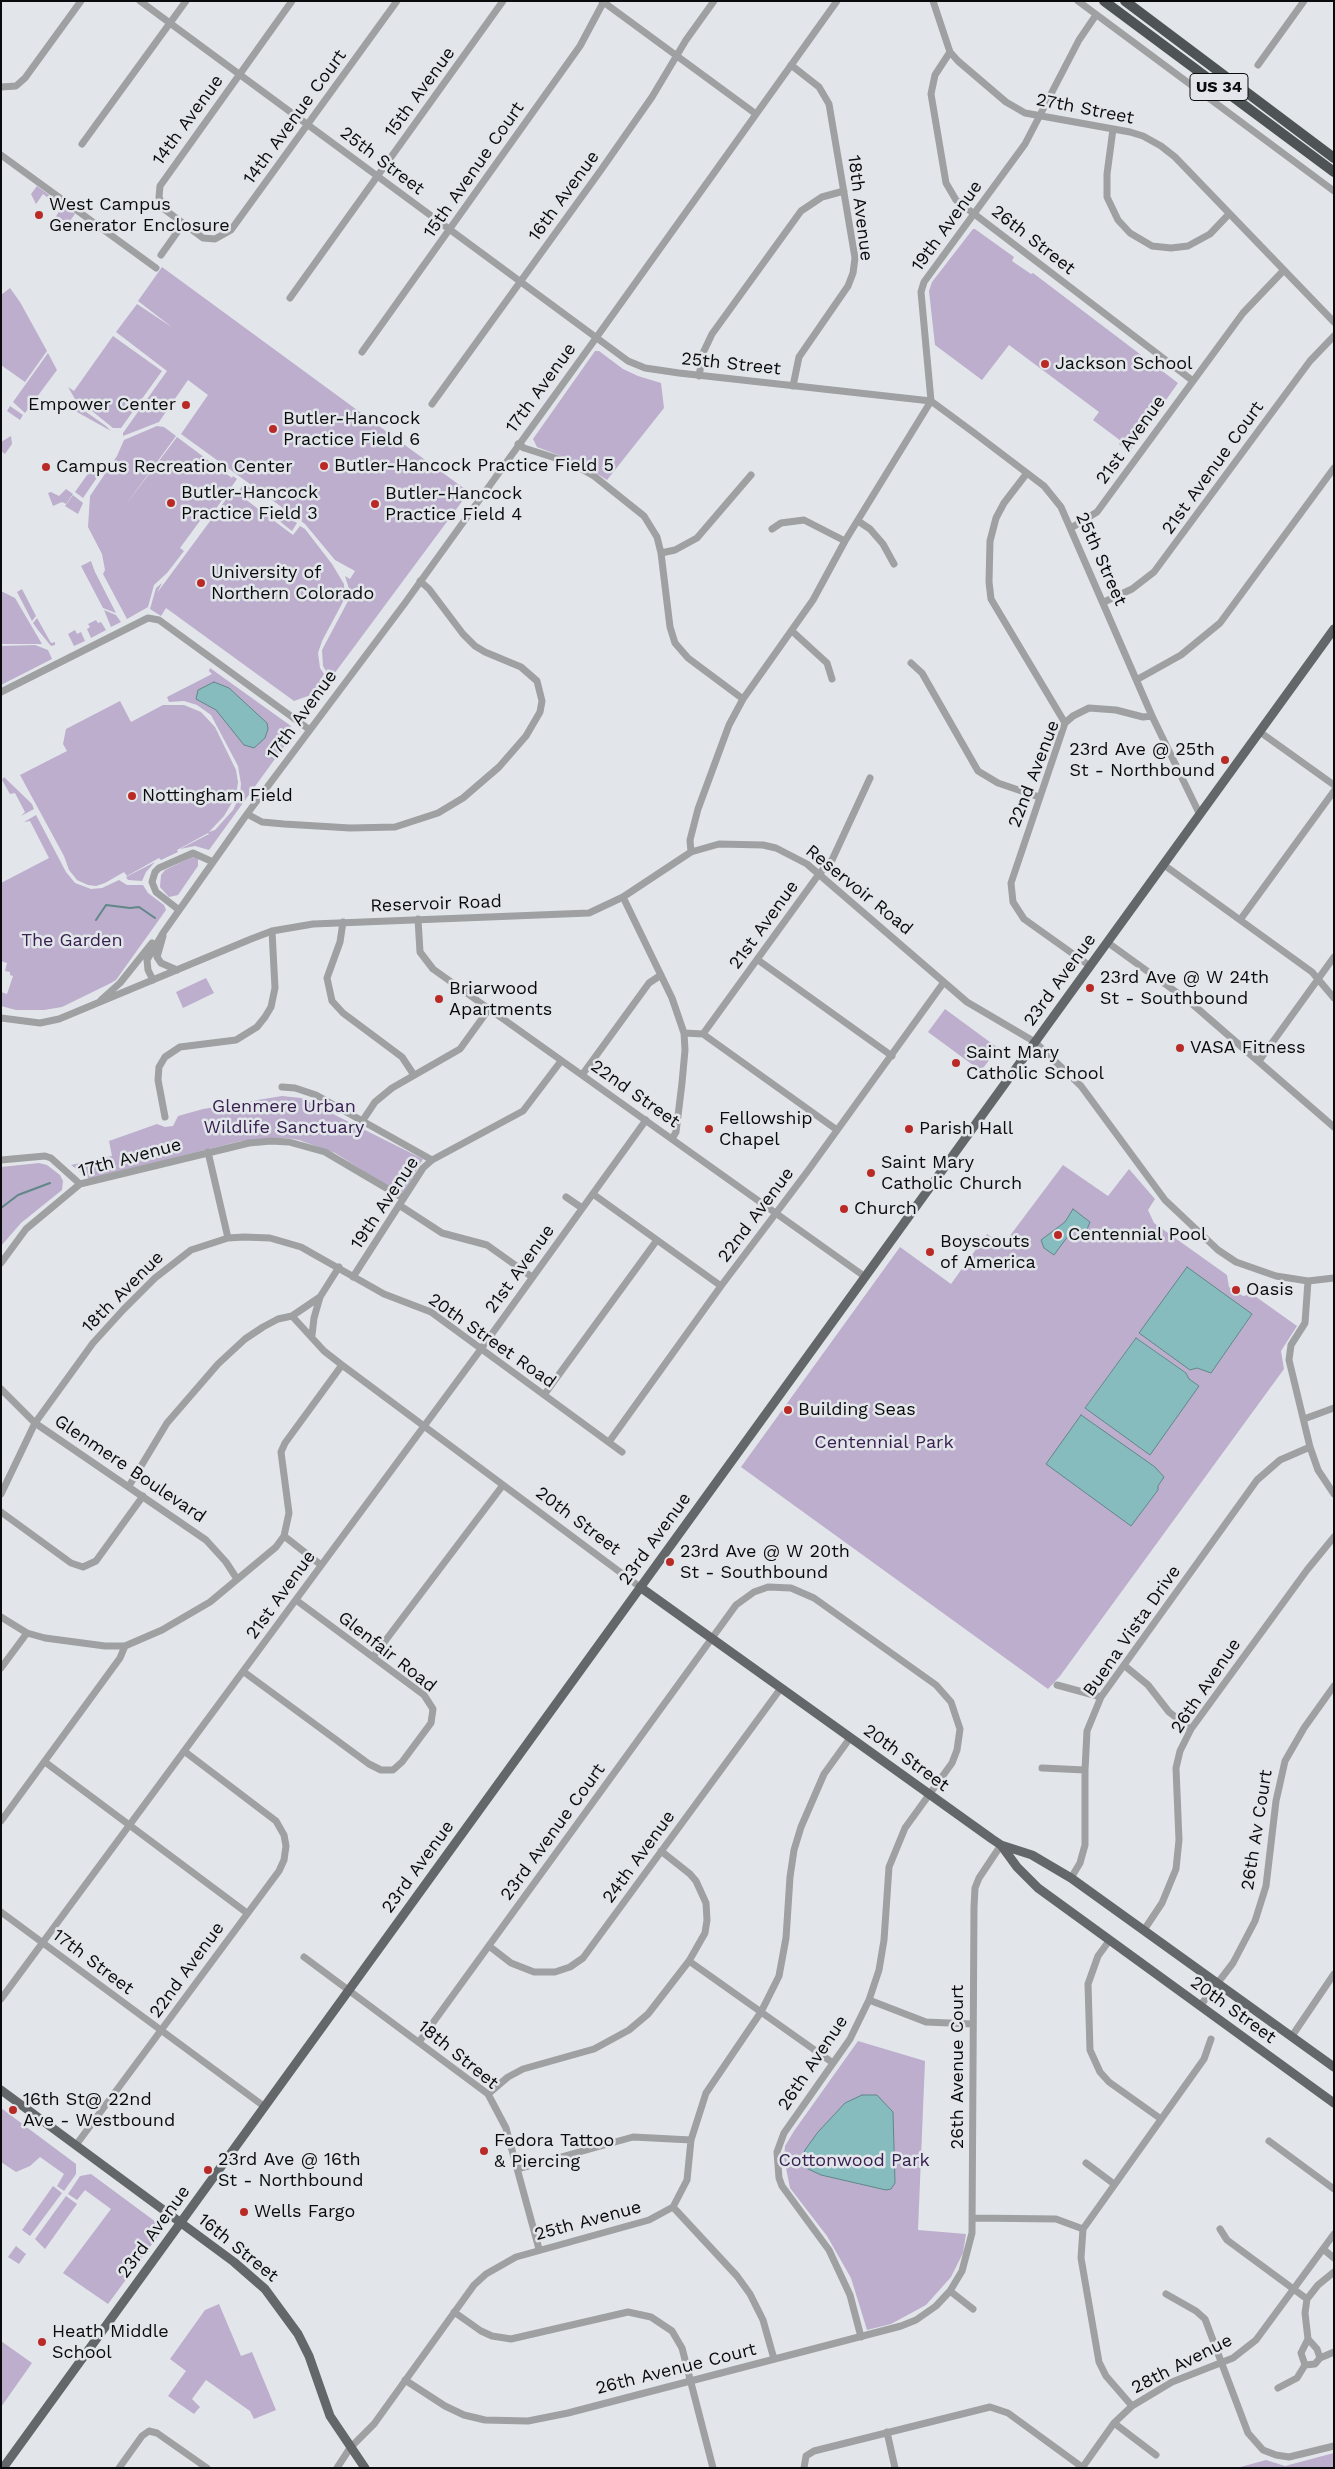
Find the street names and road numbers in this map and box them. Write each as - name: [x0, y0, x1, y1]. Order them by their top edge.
- street label: 15th Avenue: [380, 43, 460, 141]
- street label: 14th Avenue Court: [239, 45, 351, 189]
- street label: 14th Avenue: [148, 71, 228, 169]
- road number: US 34: [1190, 74, 1248, 100]
- street label: 27th Street: [1034, 89, 1136, 129]
- street label: 15th Avenue Court: [419, 98, 529, 242]
- street label: 25th Street: [336, 122, 428, 200]
- street label: 16th Avenue: [524, 147, 604, 245]
- street label: 18th Avenue: [843, 154, 877, 262]
- street label: 19th Avenue: [907, 177, 987, 275]
- street label: 26th Street: [987, 201, 1079, 279]
- street label: 17th Avenue: [501, 339, 581, 437]
- street label: 25th Street: [680, 348, 782, 380]
- street label: 21st Avenue: [1092, 391, 1170, 489]
- street label: 21st Avenue Court: [1158, 397, 1268, 539]
- street label: 25th Street: [1071, 509, 1131, 609]
- street label: 17th Avenue: [262, 666, 342, 764]
- street label: 22nd Avenue: [1004, 717, 1064, 831]
- street label: Reservoir Road: [801, 840, 917, 940]
- street label: 21st Avenue: [725, 876, 803, 974]
- street label: Reservoir Road: [370, 891, 502, 917]
- street label: 23rd Avenue: [1019, 930, 1101, 1030]
- street label: 22nd Street: [586, 1055, 684, 1133]
- street label: 17th Avenue: [76, 1134, 184, 1182]
- street label: 19th Avenue: [346, 1153, 424, 1253]
- street label: 22nd Avenue: [713, 1163, 799, 1267]
- street label: 21st Avenue: [481, 1220, 559, 1318]
- street label: 18th Avenue: [78, 1247, 168, 1337]
- street label: 20th Street Road: [424, 1289, 560, 1393]
- street label: Glenmere Boulevard: [50, 1410, 210, 1528]
- street label: 20th Street: [531, 1482, 625, 1560]
- street label: 23rd Avenue: [614, 1489, 696, 1589]
- street label: 21st Avenue: [242, 1546, 320, 1644]
- street label: Buena Vista Drive: [1079, 1561, 1185, 1701]
- street label: Glenfair Road: [334, 1607, 440, 1697]
- street label: 26th Avenue: [1166, 1634, 1246, 1738]
- street label: 20th Street: [859, 1720, 953, 1796]
- street label: 23rd Avenue Court: [496, 1759, 610, 1905]
- street label: 26th Av Court: [1237, 1768, 1277, 1892]
- street label: 24th Avenue: [598, 1806, 680, 1908]
- street label: 23rd Avenue: [377, 1817, 459, 1917]
- street label: 22nd Avenue: [145, 1918, 229, 2022]
- street label: 17th Street: [48, 1924, 138, 2000]
- street label: 20th Street: [1186, 1972, 1280, 2048]
- street label: 26th Avenue Court: [947, 1985, 969, 2149]
- street label: 26th Avenue: [773, 2011, 853, 2115]
- street label: 18th Street: [413, 2016, 503, 2094]
- street label: 23rd Avenue: [113, 2182, 195, 2282]
- street label: 25th Avenue: [532, 2196, 644, 2246]
- street label: 16th Street: [194, 2209, 282, 2287]
- street label: 28th Avenue: [1128, 2329, 1236, 2399]
- street label: 26th Avenue Court: [594, 2339, 758, 2399]

